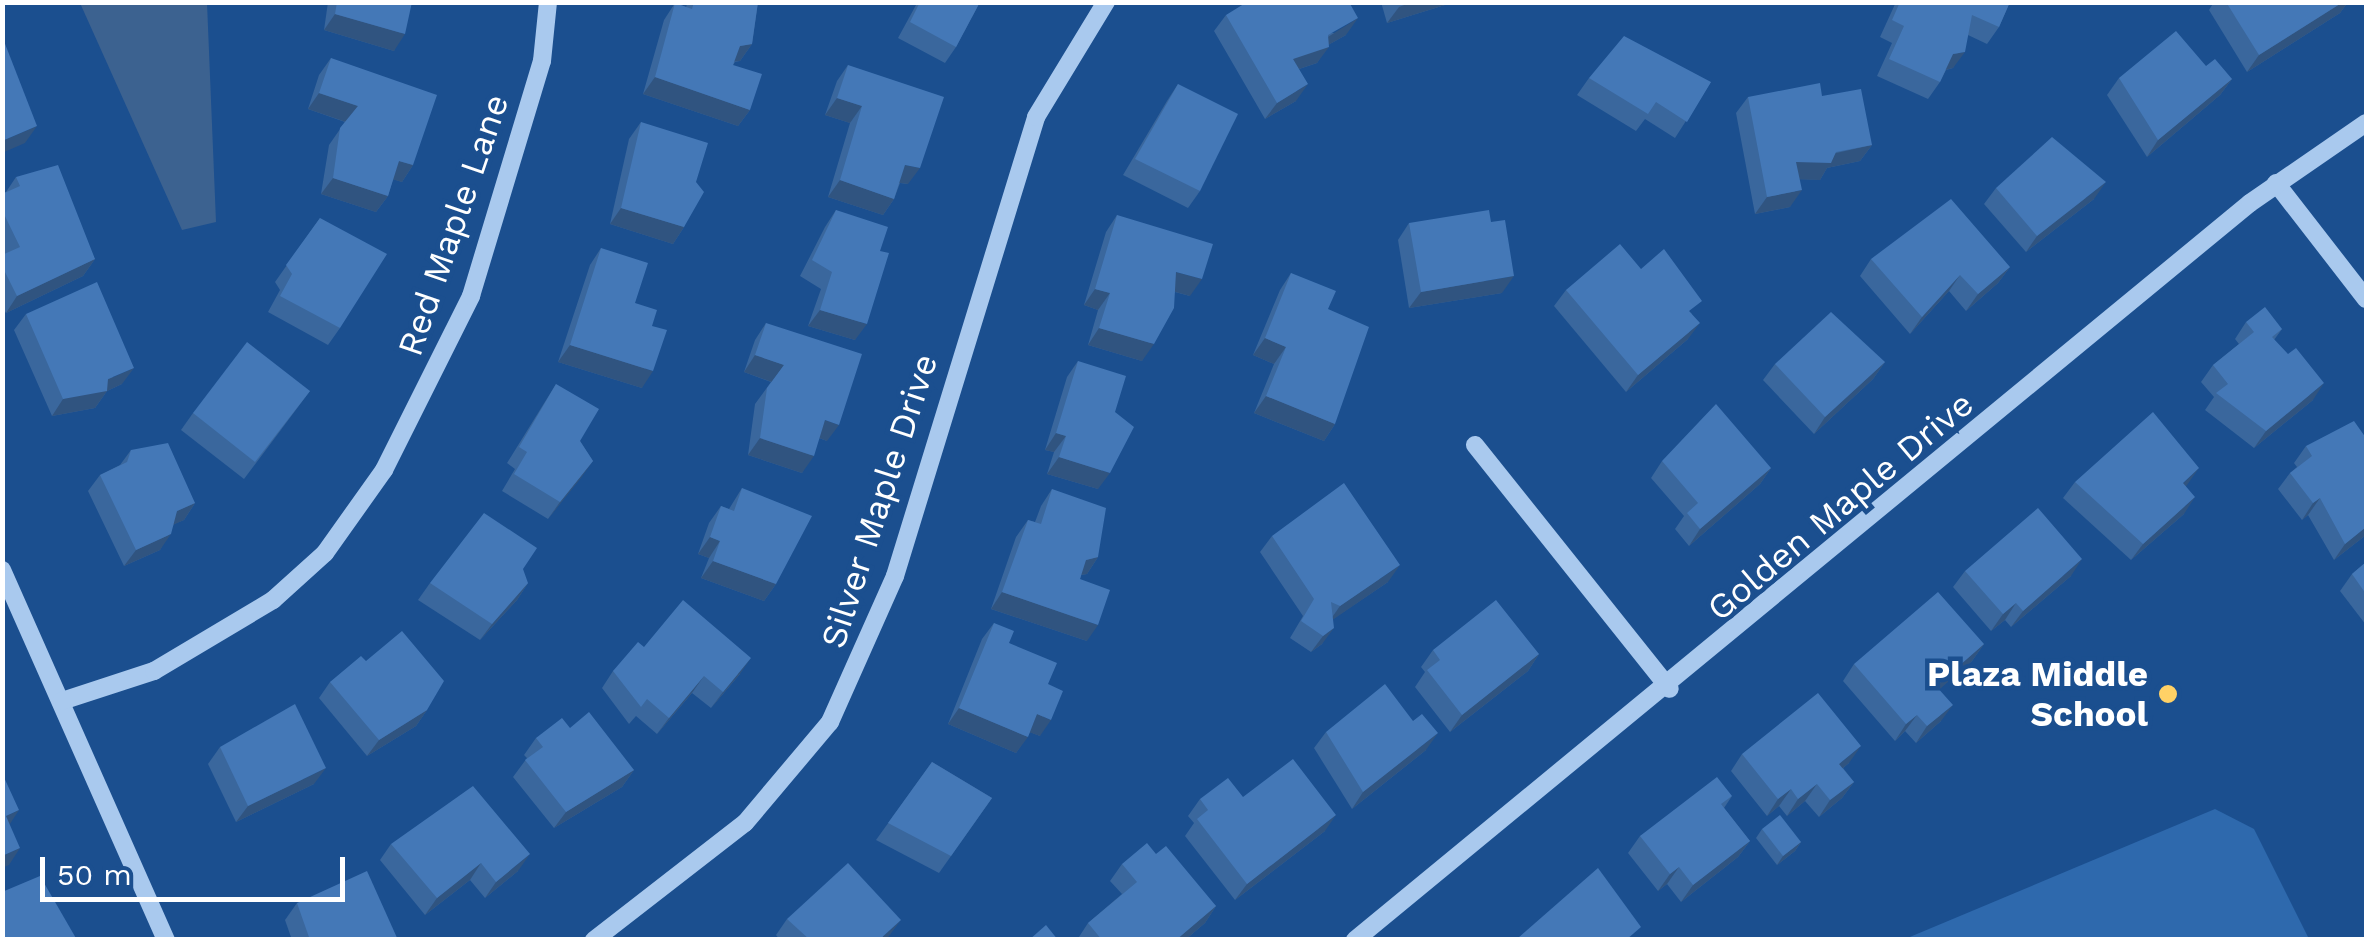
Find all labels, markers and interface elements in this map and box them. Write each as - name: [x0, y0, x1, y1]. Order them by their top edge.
- street label: Red Maple Lane: [389, 89, 517, 361]
- street label: Silver Maple Drive: [812, 348, 946, 654]
- street label: Golden Maple Drive: [1699, 383, 1981, 629]
- place label: Plaza Middle School: [1927, 653, 2148, 735]
- marker: Plaza Middle School: [2157, 683, 2179, 705]
- scale bar: [45, 837, 350, 899]
- text: 50 m: [57, 857, 132, 892]

